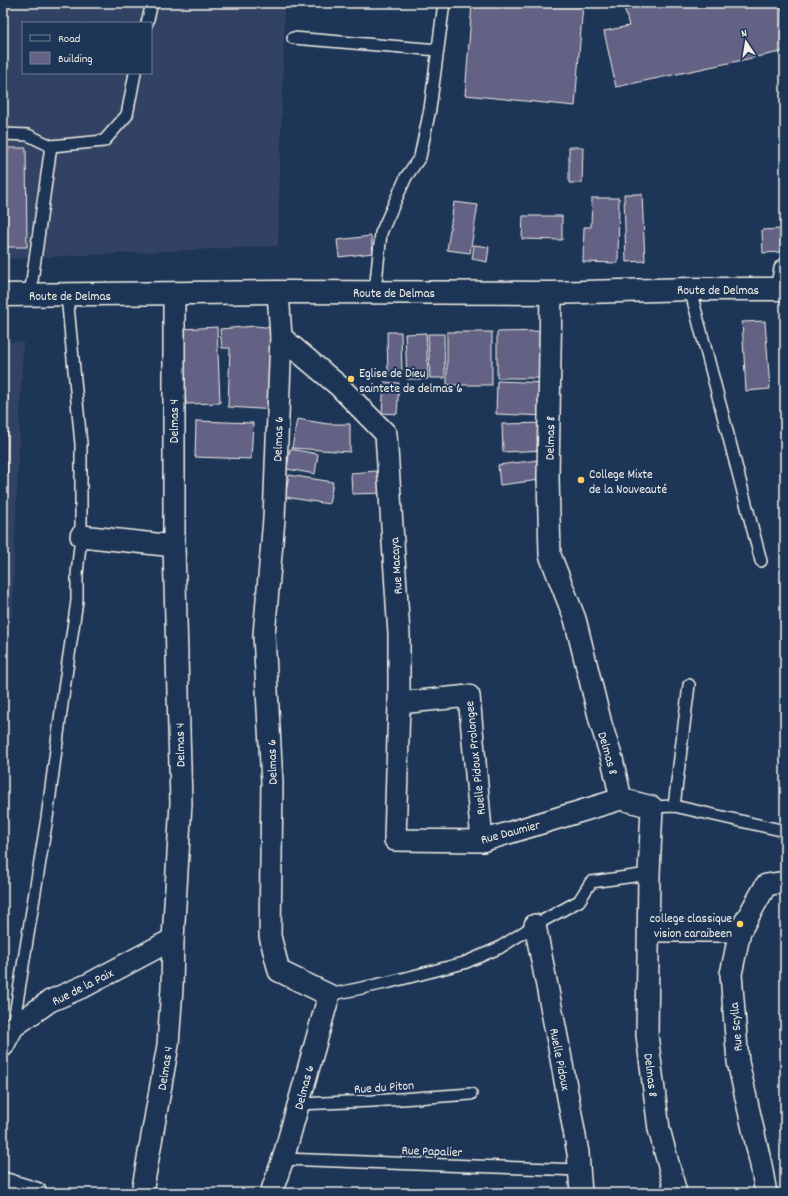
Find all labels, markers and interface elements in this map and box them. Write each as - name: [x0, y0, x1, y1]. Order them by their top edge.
- legend: [22, 22, 152, 74]
- north arrow: [726, 22, 766, 62]
- text: N: [740, 26, 749, 43]
- text: Road: [58, 31, 80, 48]
- text: Building: [58, 51, 93, 68]
- street label: Route de Delmas: [677, 282, 759, 301]
- street label: Route de Delmas: [353, 285, 435, 304]
- street label: Route de Delmas: [29, 288, 111, 307]
- place label: Eglise de Dieu saintete de delmas 6: [359, 365, 463, 399]
- marker: Eglise de Dieu saintete de delmas 6: [346, 374, 356, 384]
- street label: Delmas 4: [166, 399, 185, 443]
- street label: Delmas 6: [269, 416, 290, 462]
- street label: Delmas 8: [542, 416, 561, 460]
- place label: College Mixte de la Nouveauté: [589, 466, 667, 500]
- marker: College Mixte de la Nouveauté: [576, 475, 586, 485]
- street label: Rue Macaya: [386, 536, 409, 595]
- street label: Ruelle Pidoux Prolongee: [461, 699, 492, 816]
- street label: Delmas 4: [172, 723, 191, 767]
- street label: Delmas 8: [591, 730, 622, 778]
- street label: Delmas 6: [263, 739, 284, 785]
- street label: Rue Daumier: [479, 816, 543, 850]
- place label: college classique vision caraibeen: [650, 910, 732, 944]
- marker: college classique vision caraibeen: [735, 919, 745, 929]
- street label: Rue de la Paix: [49, 965, 117, 1012]
- street label: Rue Scylla: [726, 1001, 749, 1052]
- street label: Ruelle Pidoux: [543, 1027, 574, 1092]
- street label: Delmas 4: [154, 1045, 179, 1092]
- street label: Delmas 8: [637, 1052, 662, 1098]
- street label: Delmas 6: [290, 1063, 320, 1112]
- street label: Rue du Piton: [353, 1077, 415, 1100]
- street label: Rue Papalier: [401, 1142, 463, 1163]

